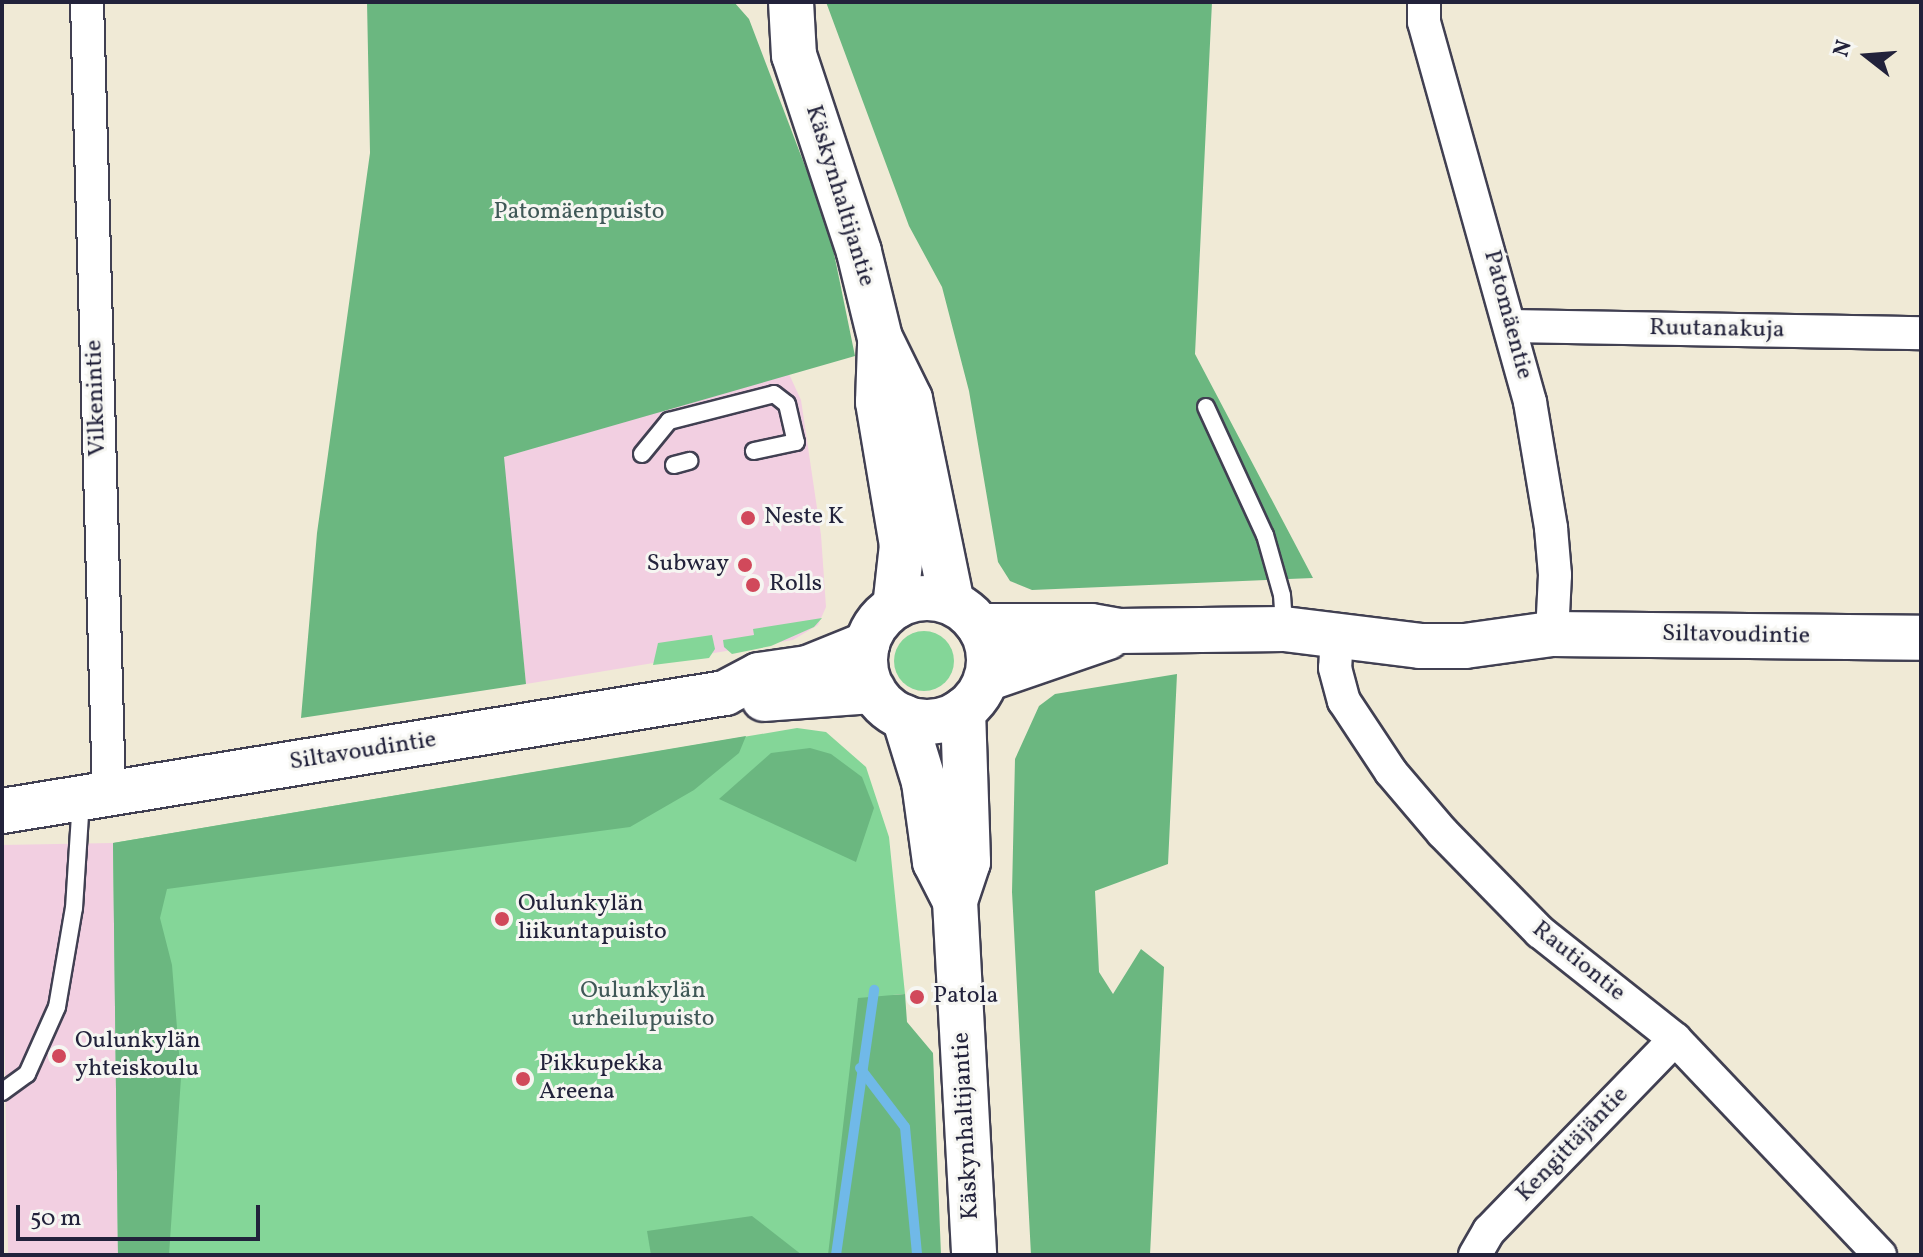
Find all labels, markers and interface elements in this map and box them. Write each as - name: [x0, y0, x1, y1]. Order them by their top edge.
- north arrow: [1827, 16, 1907, 96]
- text: N: [1826, 37, 1861, 61]
- street label: Käskynhaltijantie: [798, 102, 880, 290]
- park label: Patomäenpuisto: [493, 199, 665, 227]
- street label: Patomäentie: [1476, 247, 1538, 383]
- street label: Ruutanakuja: [1649, 314, 1785, 346]
- street label: Vilkenintie: [81, 339, 113, 457]
- place label: Neste K: [764, 504, 844, 532]
- marker: Neste K: [739, 509, 757, 527]
- place label: Subway: [647, 551, 729, 579]
- marker: Subway: [736, 556, 754, 574]
- place label: Rolls: [769, 571, 822, 599]
- marker: Rolls: [744, 576, 762, 594]
- street label: Siltavoudintie: [1662, 620, 1810, 652]
- street label: Siltavoudintie: [288, 726, 438, 778]
- place label: Oulunkylän liikuntapuisto: [518, 891, 667, 947]
- marker: Oulunkylän liikuntapuisto: [493, 910, 511, 928]
- street label: Rautiontie: [1526, 916, 1630, 1008]
- park label: Oulunkylän urheilupuisto: [572, 978, 714, 1034]
- place label: Patola: [933, 983, 998, 1011]
- marker: Patola: [908, 988, 926, 1006]
- place label: Oulunkylän yhteiskoulu: [75, 1028, 201, 1084]
- street label: Käskynhaltijantie: [948, 1031, 986, 1221]
- marker: Oulunkylän yhteiskoulu: [50, 1047, 68, 1065]
- place label: Pikkupekka Areena: [539, 1051, 663, 1107]
- marker: Pikkupekka Areena: [514, 1070, 532, 1088]
- street label: Kengittäjäntie: [1511, 1081, 1635, 1209]
- scale bar: [20, 1189, 264, 1239]
- text: 50 m: [30, 1202, 82, 1236]

